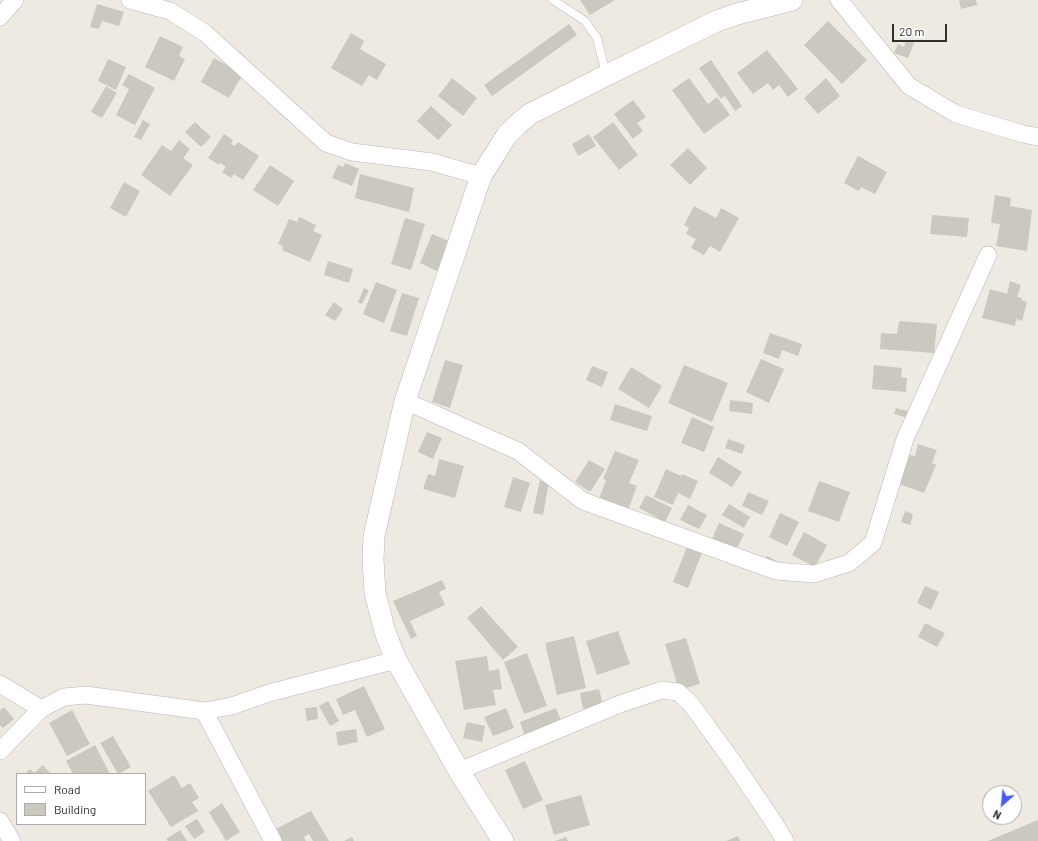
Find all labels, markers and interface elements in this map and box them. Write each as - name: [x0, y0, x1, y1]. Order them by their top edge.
- scale bar: [894, 16, 949, 42]
- text: 20 m: [899, 24, 925, 38]
- legend: [16, 773, 146, 825]
- text: Road: [54, 782, 81, 796]
- north arrow: [982, 785, 1022, 825]
- text: Building: [54, 802, 96, 816]
- text: N: [991, 808, 1003, 823]

